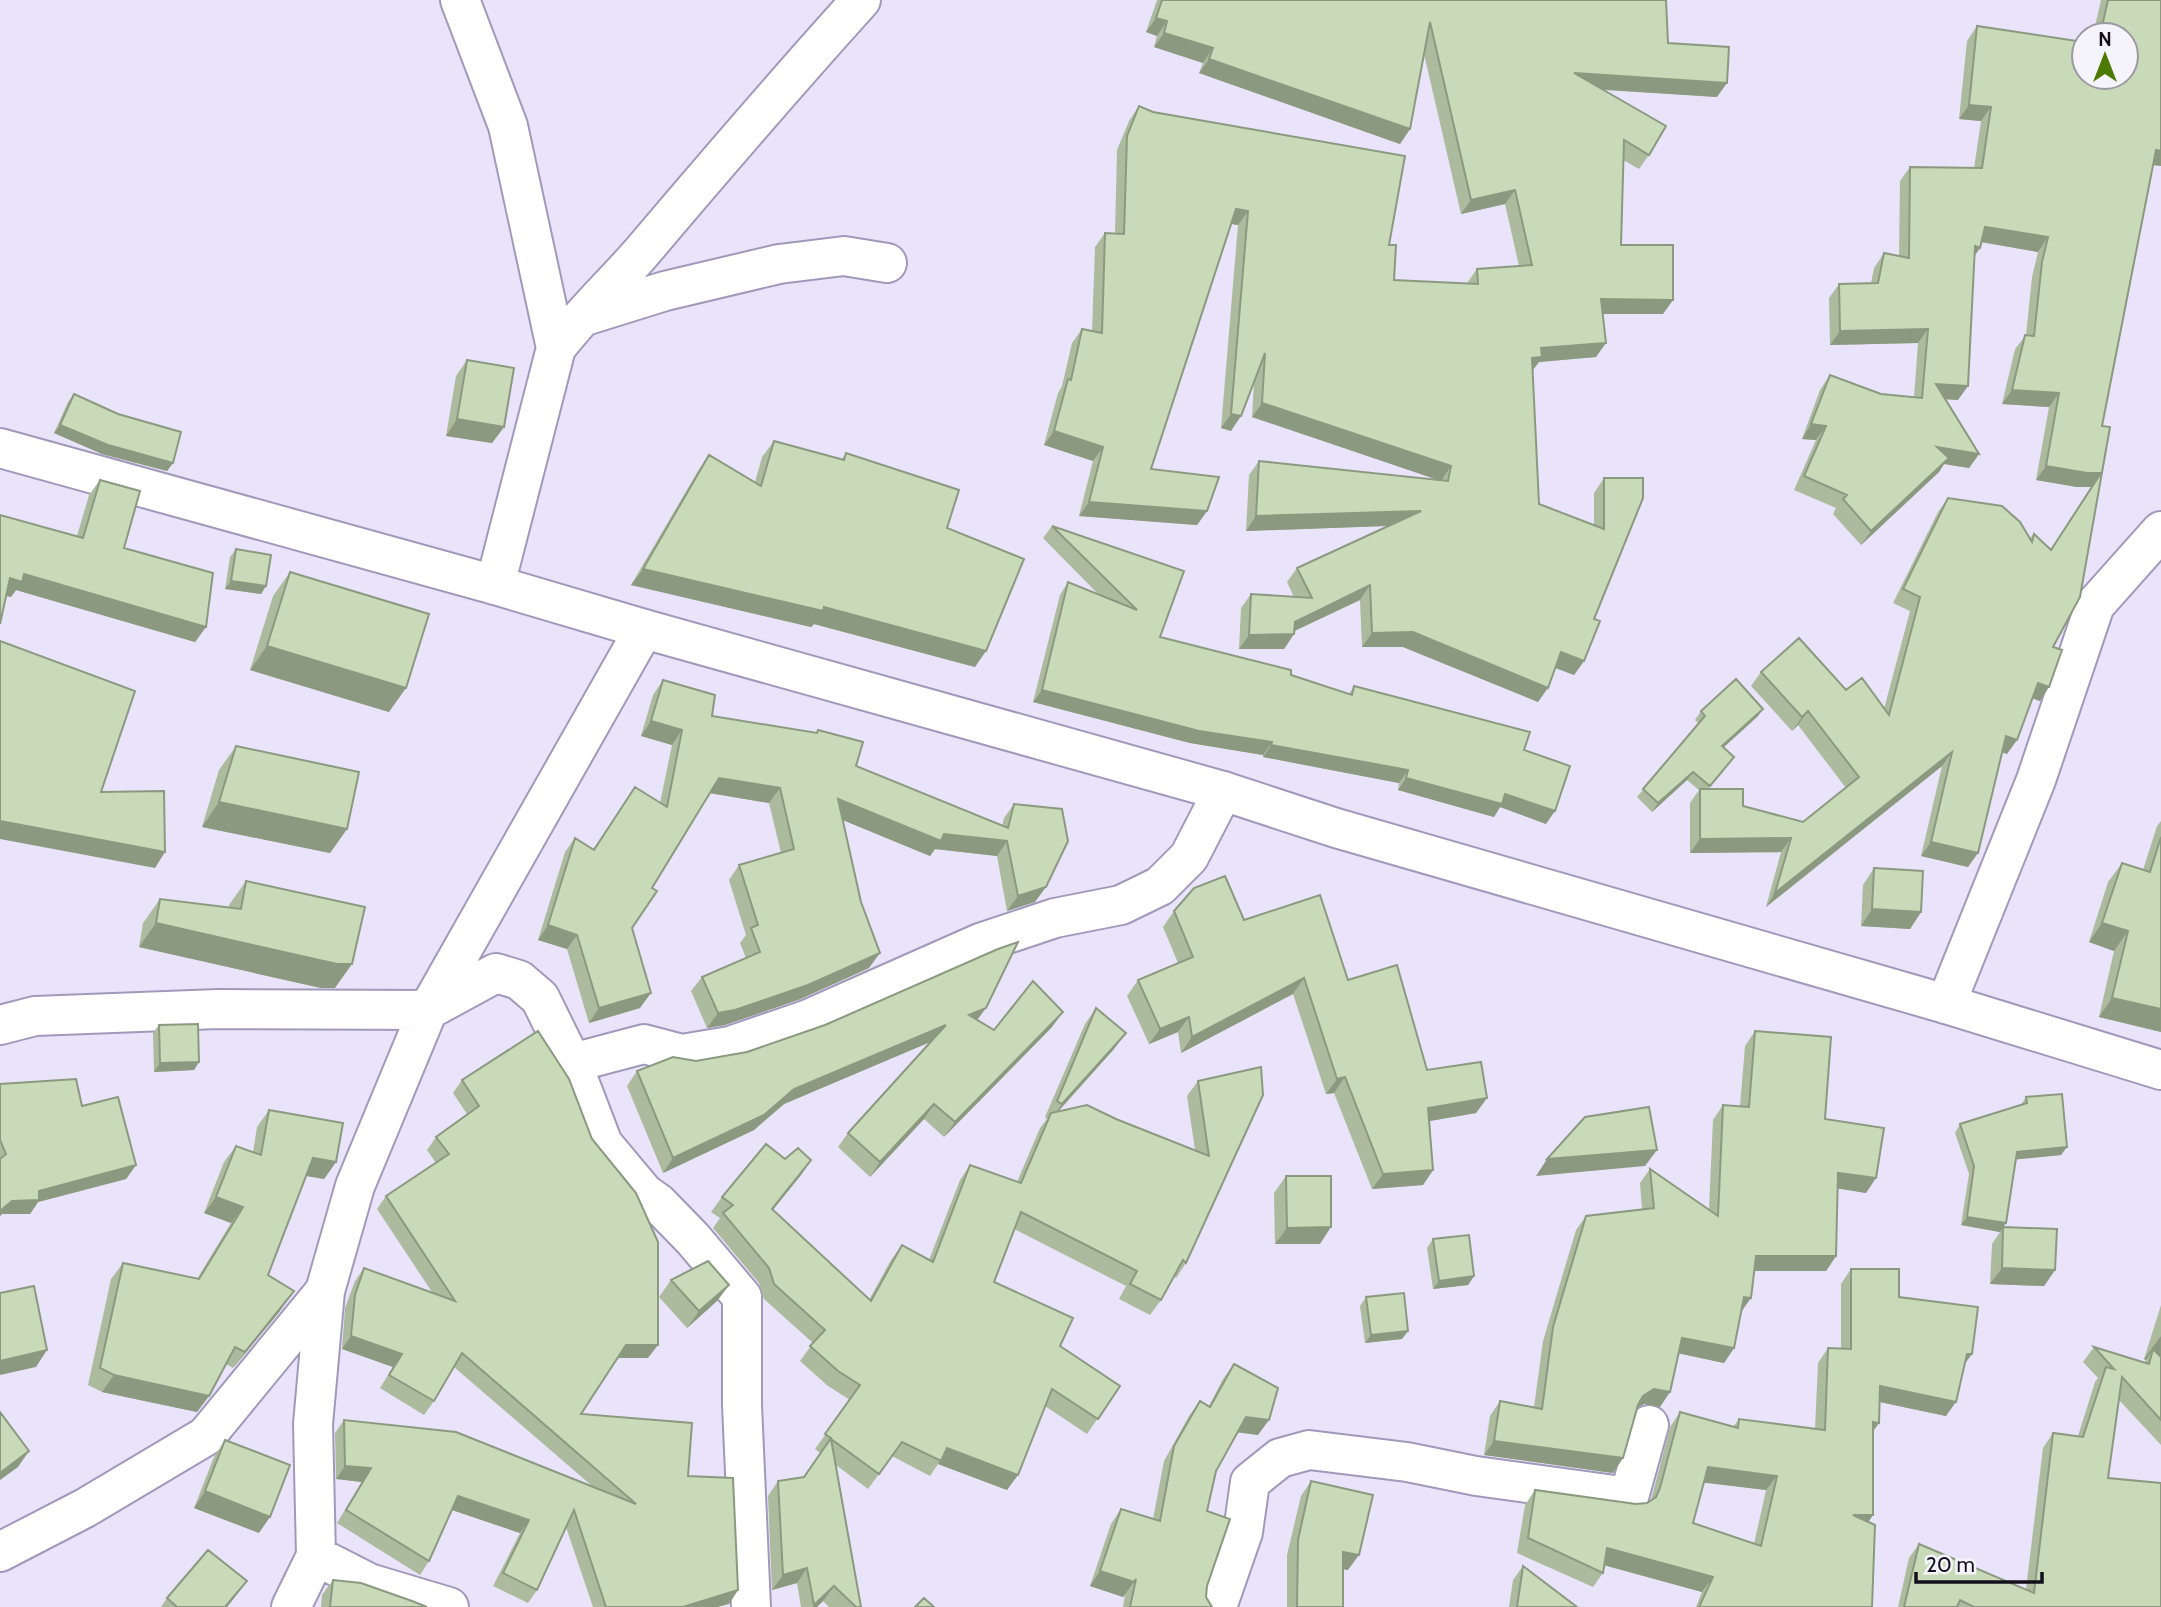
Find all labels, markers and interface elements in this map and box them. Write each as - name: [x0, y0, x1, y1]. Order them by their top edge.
- north arrow: [2070, 21, 2140, 91]
- text: N: [2098, 28, 2112, 51]
- scale bar: [1916, 1540, 2042, 1584]
- text: 20 m: [1926, 1552, 1975, 1577]

